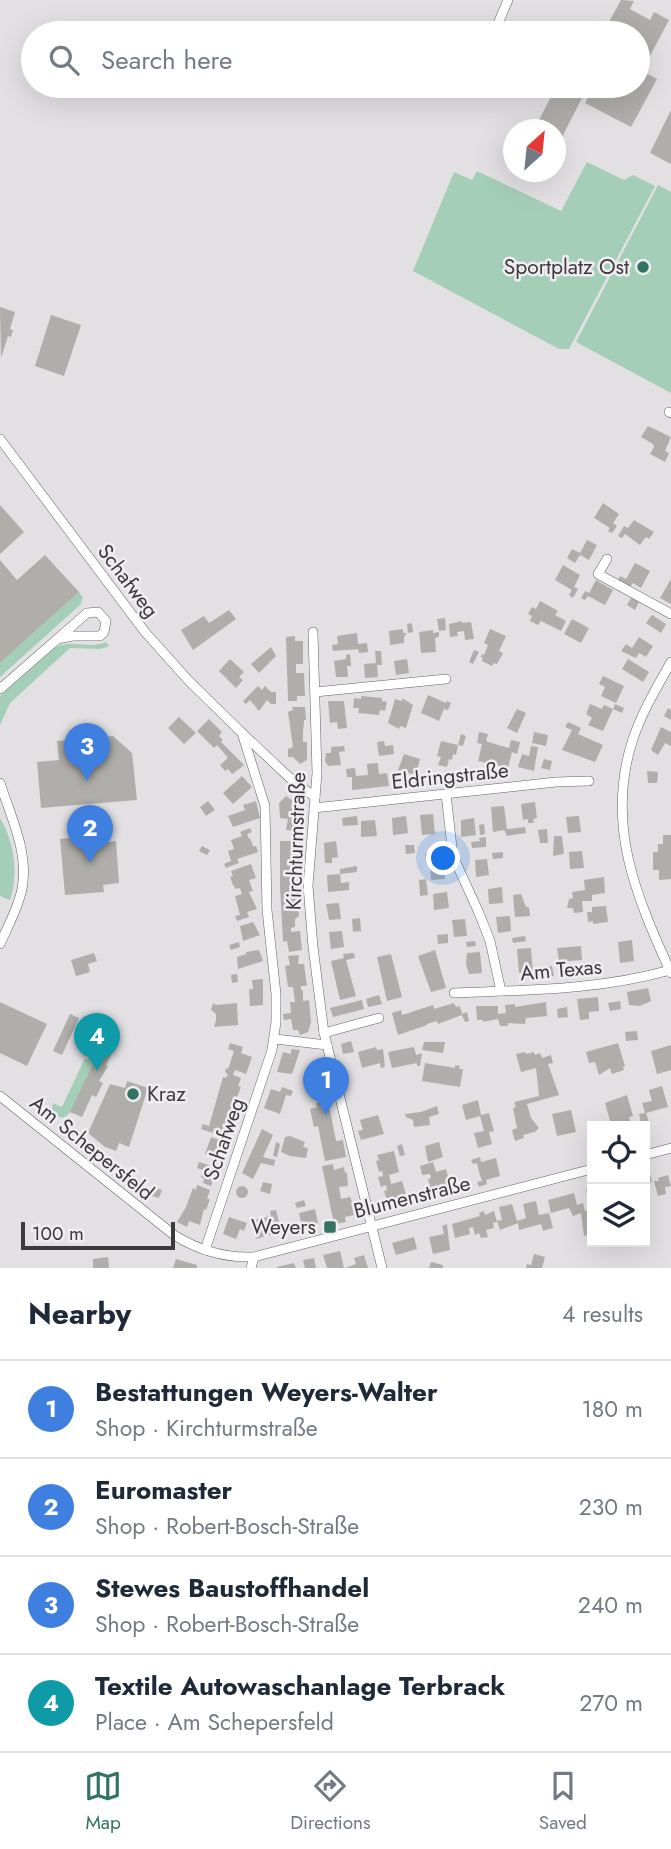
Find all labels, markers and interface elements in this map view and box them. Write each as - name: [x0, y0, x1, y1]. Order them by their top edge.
- search box: [21, 21, 650, 98]
- icon: search: [45, 41, 83, 79]
- text: Search here: [101, 41, 233, 79]
- north arrow: [503, 119, 566, 182]
- place label: Sportplatz Ost: [504, 252, 629, 282]
- marker: Sportplatz Ost: [635, 259, 651, 275]
- street label: Schafweg: [90, 538, 166, 624]
- pin: 3: [64, 723, 110, 781]
- street label: Eldringstraße: [390, 755, 510, 797]
- street label: Kirchturmstraße: [279, 771, 313, 911]
- pin: 2: [67, 805, 113, 863]
- your location: [426, 841, 460, 875]
- street label: Am Texas: [519, 951, 603, 989]
- pin: 4: [74, 1013, 120, 1071]
- pin: 1: [303, 1057, 349, 1115]
- place label: Kraz: [147, 1079, 186, 1109]
- marker: Kraz: [125, 1086, 141, 1102]
- street label: Am Schepersfeld: [23, 1089, 161, 1207]
- street label: Schafweg: [196, 1094, 252, 1184]
- map controls: [587, 1121, 650, 1247]
- button: locate: [587, 1121, 650, 1184]
- street label: Blumenstraße: [351, 1168, 474, 1226]
- button: layers: [587, 1184, 650, 1247]
- place label: Weyers: [251, 1212, 316, 1242]
- scale bar: [21, 1219, 175, 1251]
- marker: Weyers: [322, 1219, 338, 1235]
- text: 100 m: [32, 1220, 84, 1247]
- text: Nearby: [28, 1292, 131, 1335]
- text: 4 results: [562, 1297, 643, 1331]
- text: Bestattungen Weyers-Walter: [95, 1373, 438, 1411]
- text: 1: [45, 1392, 57, 1426]
- text: 180 m: [581, 1392, 643, 1426]
- text: Shop · Kirchturmstraße: [95, 1411, 318, 1445]
- text: Euromaster: [95, 1471, 232, 1509]
- text: 2: [43, 1490, 59, 1524]
- text: 230 m: [579, 1490, 643, 1524]
- text: Shop · Robert-Bosch-Straße: [95, 1509, 359, 1543]
- text: Stewes Baustoffhandel: [95, 1569, 369, 1607]
- text: 3: [44, 1588, 58, 1622]
- text: 240 m: [578, 1588, 643, 1622]
- text: Shop · Robert-Bosch-Straße: [95, 1607, 359, 1641]
- text: Textile Autowaschanlage Terbrack: [95, 1667, 505, 1705]
- text: 4: [43, 1686, 59, 1720]
- text: 270 m: [579, 1686, 643, 1720]
- text: Place · Am Schepersfeld: [95, 1705, 334, 1739]
- tab: Map: [84, 1767, 122, 1836]
- tab: Directions: [290, 1767, 371, 1836]
- tab: Saved: [539, 1767, 587, 1836]

